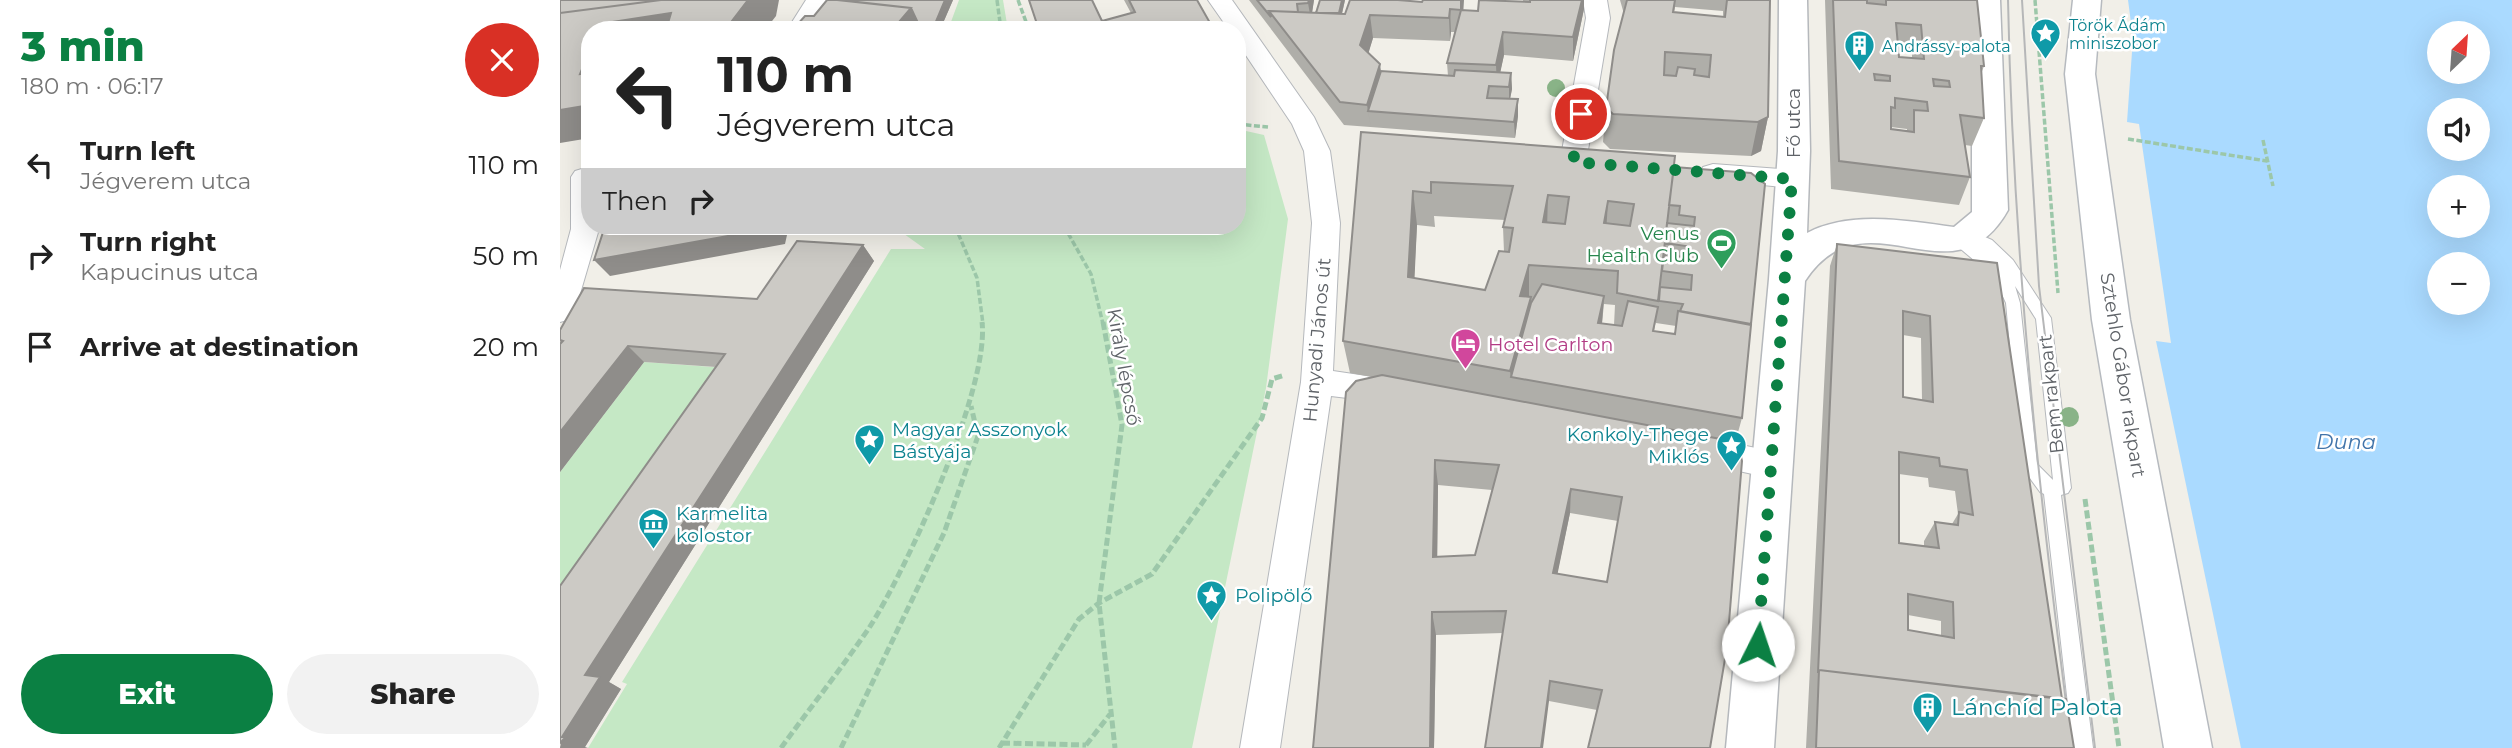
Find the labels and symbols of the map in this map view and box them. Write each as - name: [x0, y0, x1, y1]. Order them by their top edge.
- place label: Török Ádám miniszobor: [2069, 16, 2166, 53]
- place icon: Török Ádám miniszobor: [2029, 17, 2063, 61]
- north arrow: [2427, 21, 2490, 84]
- building icon: Andrássy-palota: [1842, 29, 1876, 73]
- place label: Andrássy-palota: [1882, 37, 2011, 56]
- pin: [1551, 84, 1611, 144]
- street label: Fő utca: [1782, 88, 1805, 158]
- place label: Venus Health Club: [1586, 222, 1699, 267]
- sports icon: Venus Health Club: [1705, 227, 1739, 271]
- street label: Hunyadi János út: [1298, 257, 1336, 423]
- street label: Sztehlo Gábor rakpart: [2095, 271, 2151, 479]
- street label: Király lépcső: [1102, 307, 1146, 427]
- hotel icon: Hotel Carlton: [1448, 327, 1482, 371]
- place label: Hotel Carlton: [1488, 333, 1613, 356]
- street label: Bem rakpart: [2033, 333, 2069, 455]
- place label: Magyar Asszonyok Bástyája: [892, 418, 1068, 463]
- place icon: Magyar Asszonyok Bástyája: [852, 423, 886, 467]
- place label: Konkoly-Thege Miklós: [1567, 423, 1709, 468]
- place icon: Konkoly-Thege Miklós: [1715, 428, 1749, 472]
- water label: Duna: [2316, 429, 2376, 454]
- place label: Karmelita kolostor: [676, 502, 768, 547]
- museum icon: Karmelita kolostor: [636, 507, 670, 551]
- place icon: Polipölő: [1195, 578, 1229, 622]
- place label: Polipölő: [1235, 584, 1312, 607]
- position arrow: [1721, 608, 1795, 682]
- building icon: Lánchíd Palota: [1911, 690, 1945, 734]
- place label: Lánchíd Palota: [1951, 693, 2123, 721]

